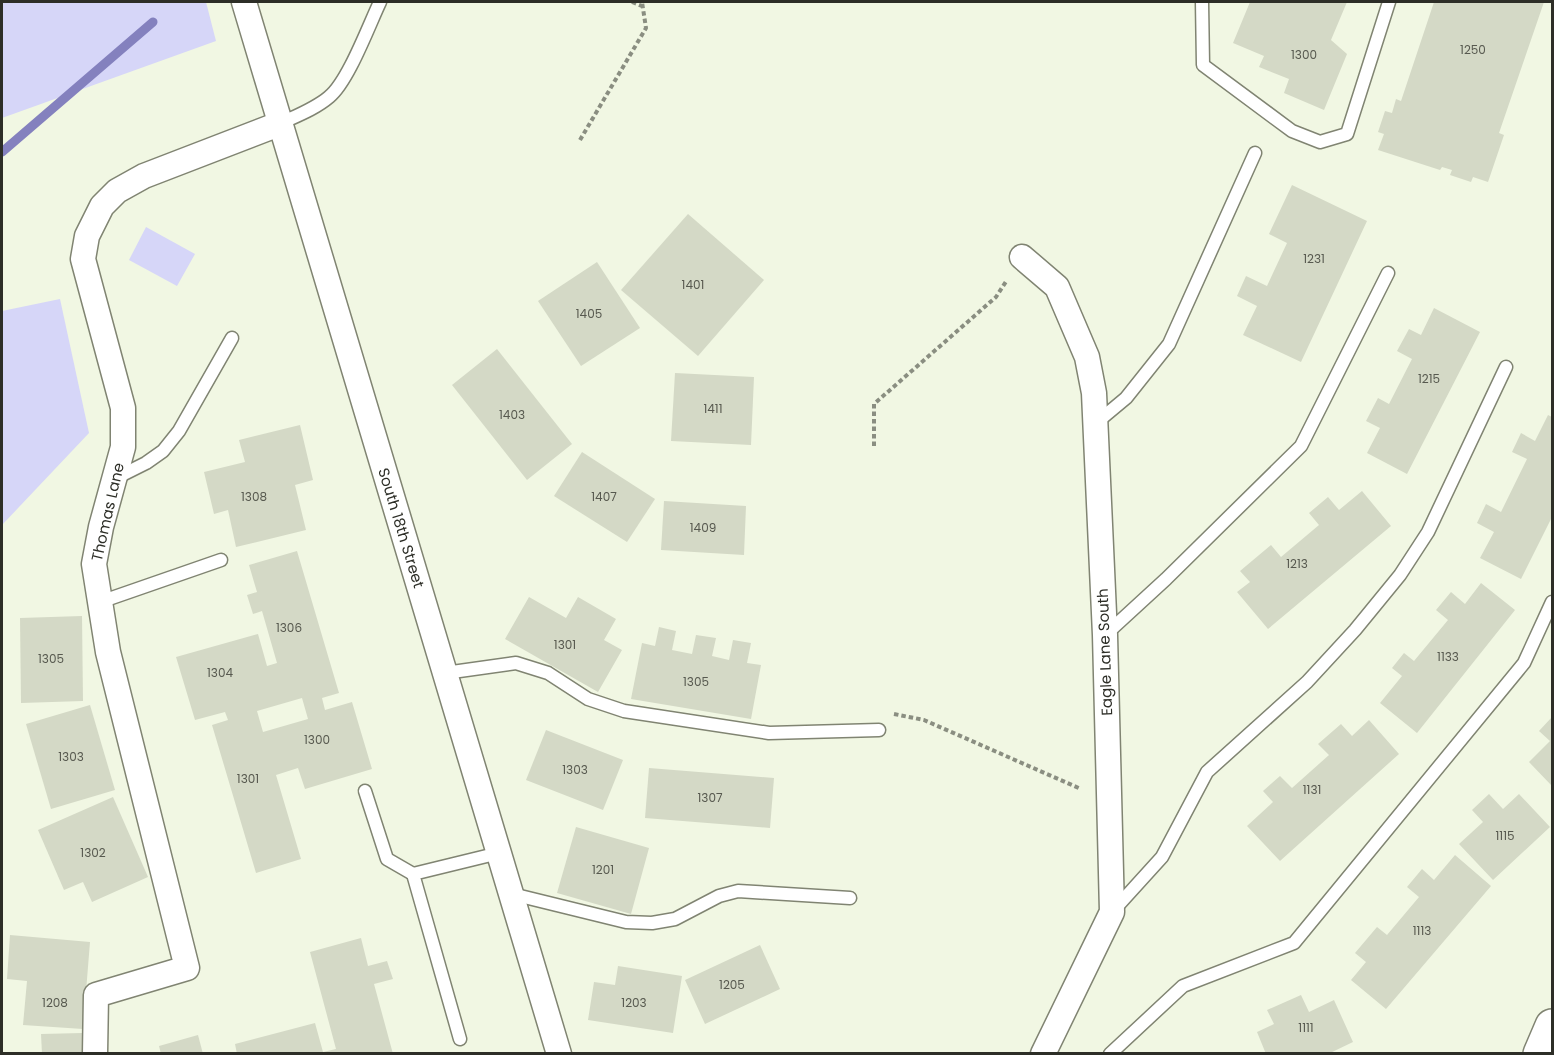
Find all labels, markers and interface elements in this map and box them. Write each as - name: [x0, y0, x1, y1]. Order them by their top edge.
- house number: 1250: [1460, 41, 1486, 58]
- house number: 1300: [1291, 46, 1317, 63]
- house number: 1231: [1303, 250, 1325, 267]
- house number: 1401: [682, 276, 704, 293]
- house number: 1405: [576, 305, 602, 322]
- house number: 1215: [1418, 370, 1440, 387]
- house number: 1411: [703, 400, 723, 417]
- house number: 1403: [499, 406, 525, 423]
- street label: Thomas Lane: [86, 461, 129, 563]
- street label: South 18th Street: [373, 465, 430, 590]
- house number: 1308: [241, 488, 267, 505]
- house number: 1407: [591, 488, 617, 505]
- house number: 1409: [690, 519, 716, 536]
- house number: 1213: [1286, 555, 1308, 572]
- street label: Eagle Lane South: [1092, 588, 1117, 716]
- house number: 1306: [276, 619, 302, 636]
- house number: 1301: [554, 636, 576, 653]
- house number: 1133: [1437, 648, 1459, 665]
- house number: 1305: [38, 650, 64, 667]
- house number: 1304: [207, 664, 233, 681]
- house number: 1305: [683, 673, 709, 690]
- house number: 1300: [304, 731, 330, 748]
- house number: 1303: [58, 748, 84, 765]
- house number: 1303: [562, 761, 588, 778]
- house number: 1301: [237, 770, 259, 787]
- house number: 1131: [1303, 781, 1321, 798]
- house number: 1307: [698, 789, 723, 806]
- house number: 1115: [1495, 827, 1515, 844]
- house number: 1302: [80, 844, 106, 861]
- house number: 1201: [592, 861, 614, 878]
- house number: 1113: [1413, 922, 1431, 939]
- house number: 1205: [719, 976, 745, 993]
- house number: 1208: [42, 994, 68, 1011]
- house number: 1203: [621, 994, 647, 1011]
- house number: 1111: [1298, 1019, 1314, 1036]

